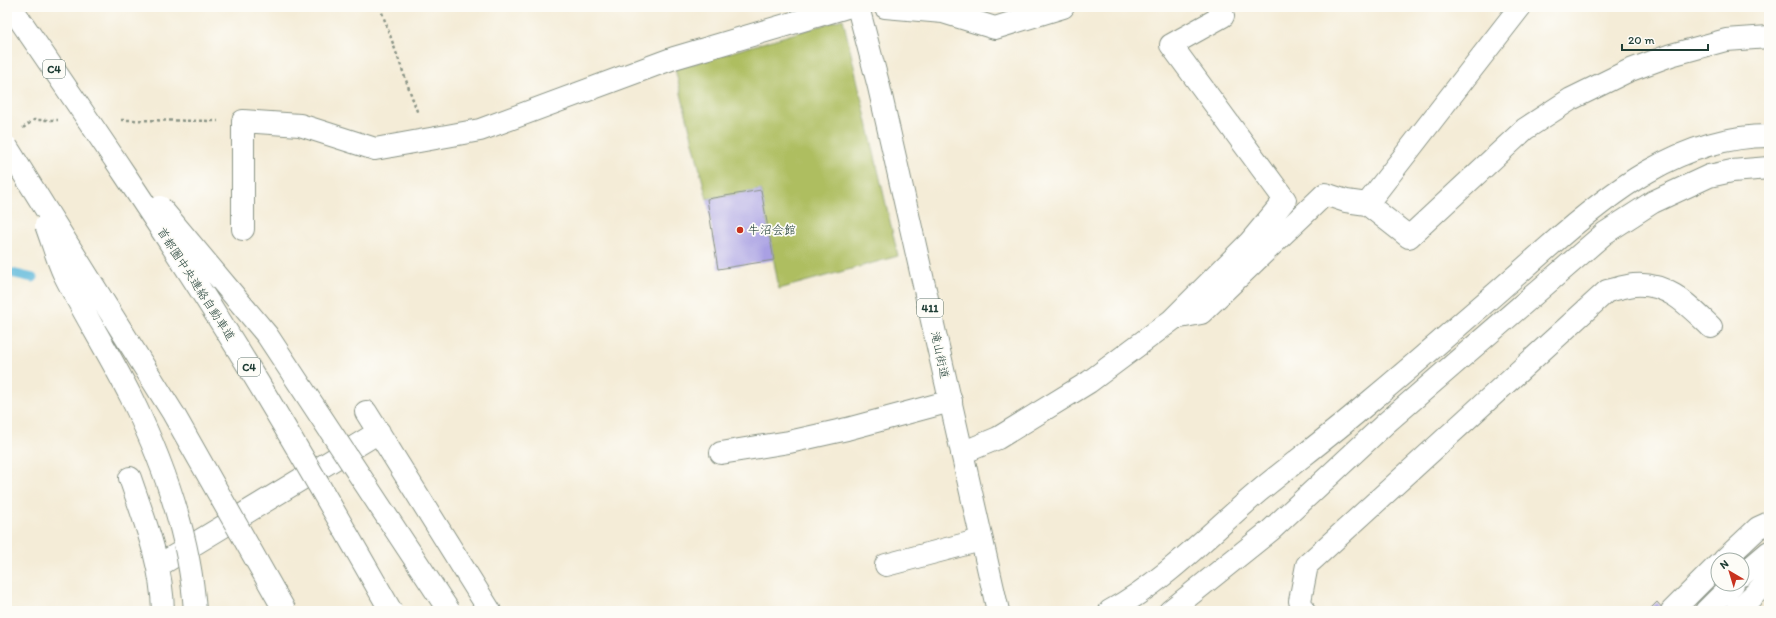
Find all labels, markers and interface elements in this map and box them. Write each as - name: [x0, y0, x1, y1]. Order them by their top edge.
- scale bar: [1622, 26, 1708, 52]
- text: 20 m: [1628, 33, 1655, 47]
- road number: C4: [43, 60, 65, 78]
- place label: 牛沼会館: [748, 223, 796, 237]
- street label: 首都圏中央連絡自動車道: [154, 225, 238, 343]
- marker: 牛沼会館: [735, 225, 745, 235]
- road number: 411: [917, 299, 943, 317]
- street label: 滝山街道: [928, 330, 952, 380]
- road number: C4: [238, 358, 260, 376]
- north arrow: [1710, 552, 1750, 592]
- text: N: [1717, 557, 1731, 572]

